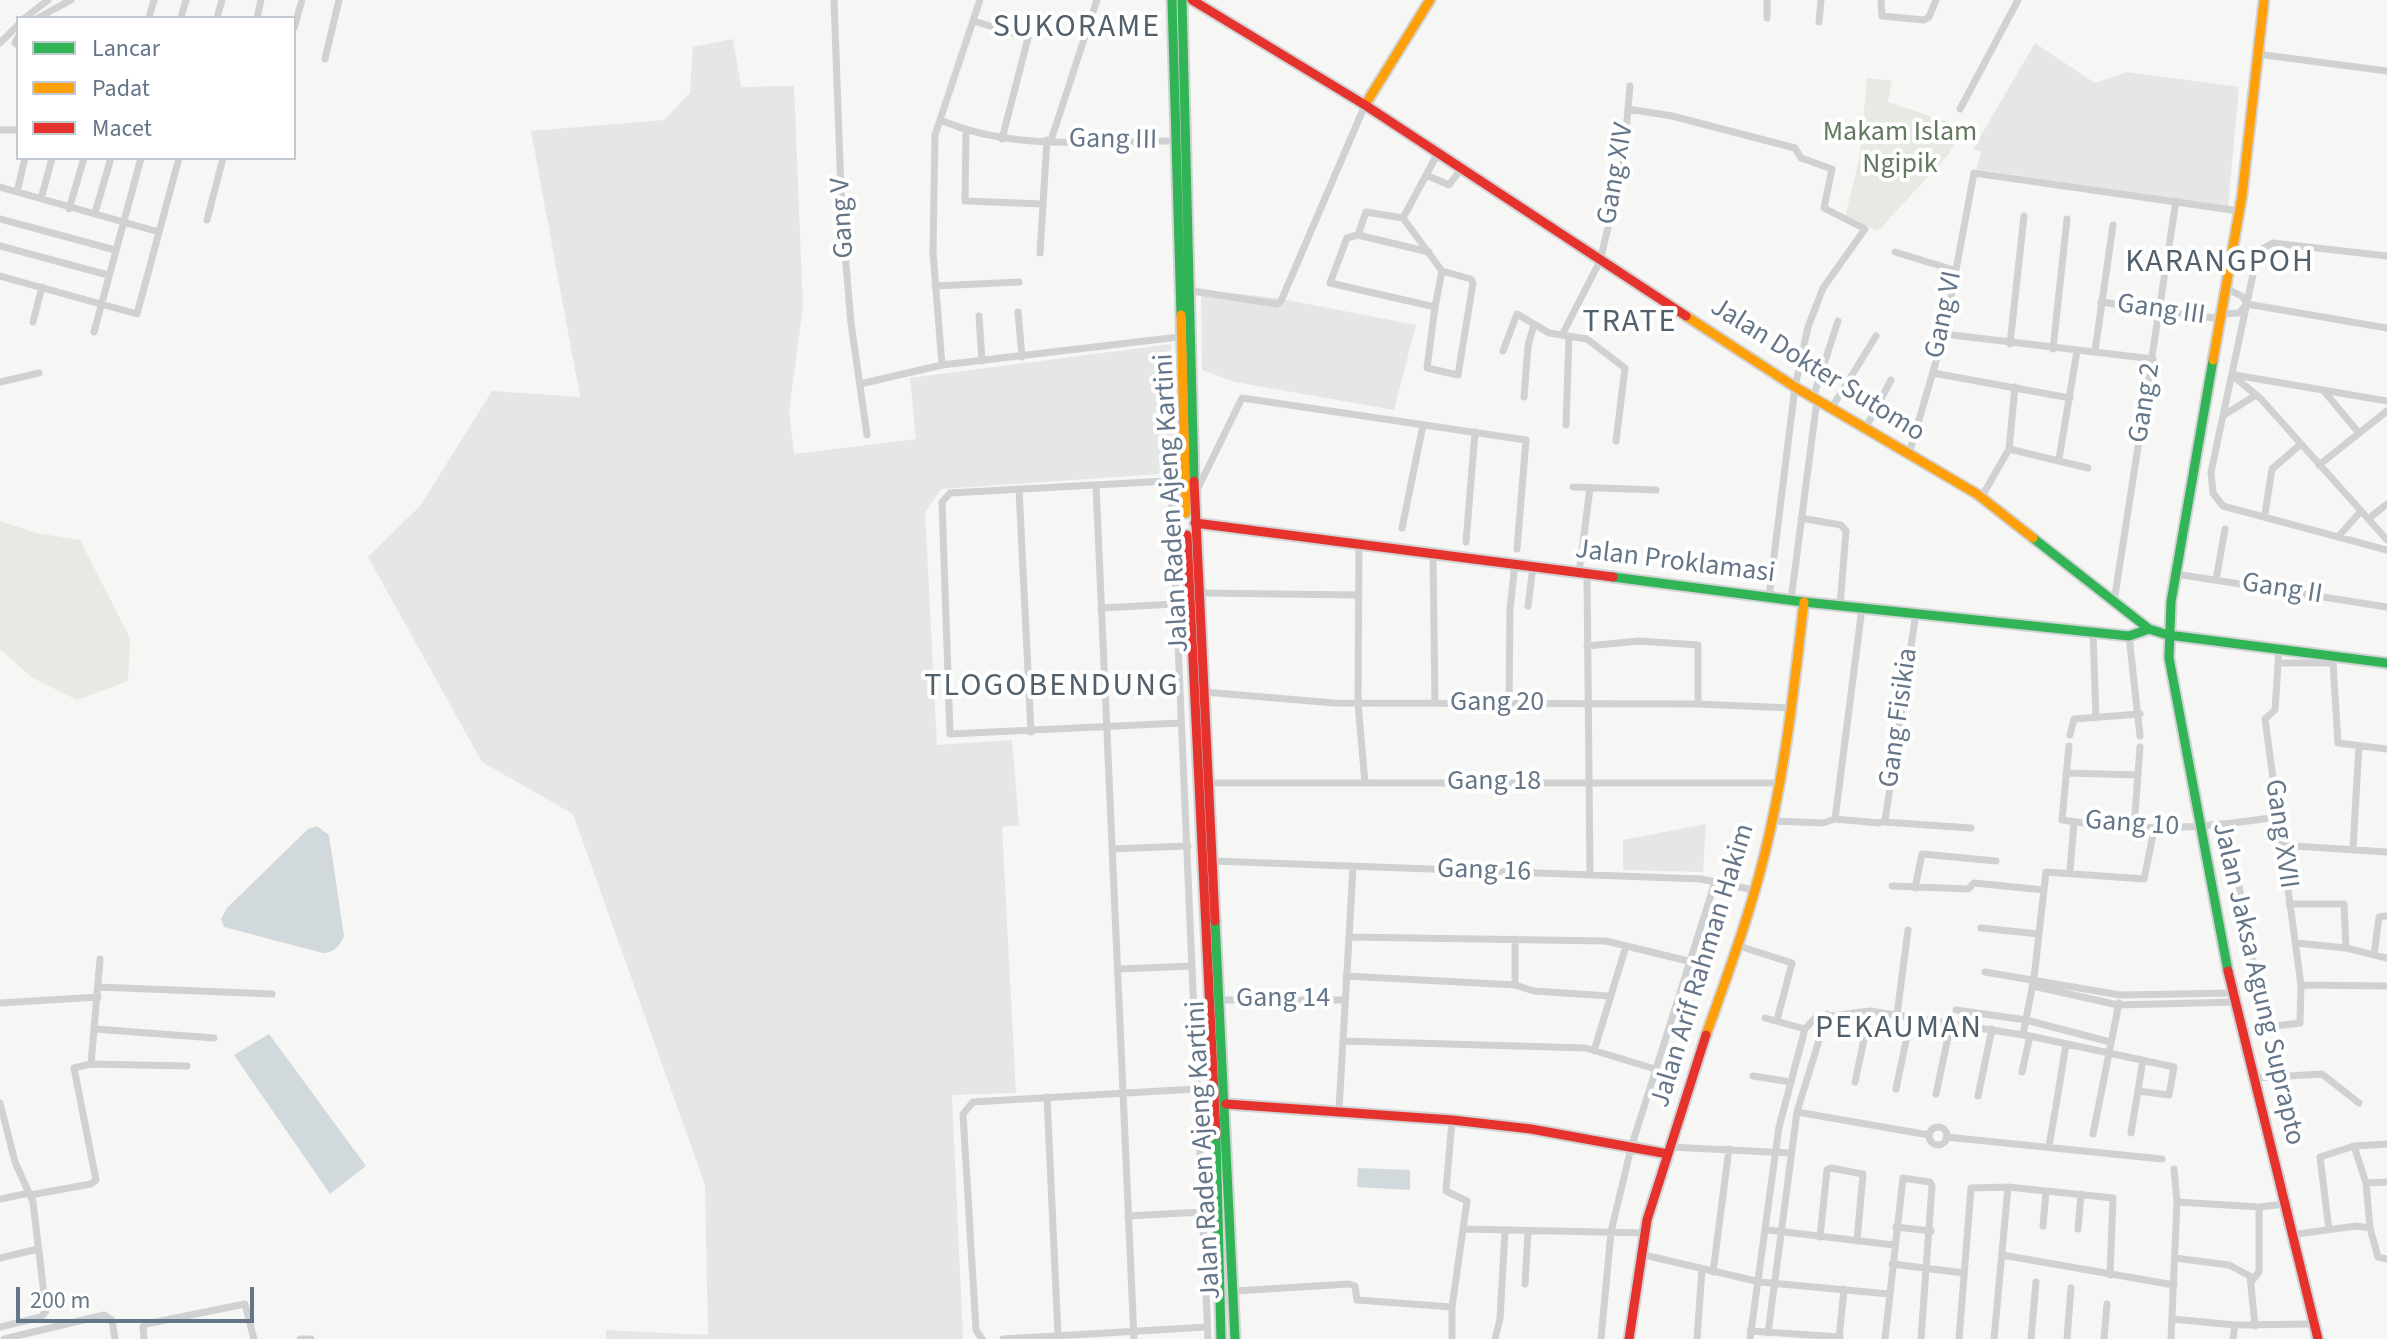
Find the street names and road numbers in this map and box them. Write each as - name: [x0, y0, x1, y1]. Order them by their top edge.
- street label: Gang XIV: [1592, 121, 1642, 227]
- street label: Gang III: [1068, 123, 1158, 159]
- street label: Gang V: [825, 177, 863, 259]
- street label: Gang VI: [1919, 268, 1971, 362]
- street label: Gang III: [2115, 288, 2207, 334]
- street label: Jalan Dokter Sutomo: [1704, 291, 1930, 451]
- street label: Jalan Raden Ajeng Kartini: [1148, 353, 1198, 653]
- street label: Gang 2: [2123, 361, 2169, 445]
- street label: Jalan Proklamasi: [1573, 534, 1777, 592]
- street label: Gang II: [2239, 567, 2325, 613]
- street label: Gang Fisikia: [1874, 646, 1926, 790]
- street label: Gang 20: [1450, 687, 1544, 721]
- street label: Gang 18: [1447, 766, 1541, 800]
- street label: Gang XVII: [2256, 777, 2304, 891]
- street label: Gang 10: [2084, 805, 2180, 845]
- street label: Jalan Jaksa Agung Suprapto: [2203, 819, 2311, 1149]
- street label: Jalan Arif Rahman Hakim: [1645, 820, 1763, 1112]
- street label: Gang 16: [1436, 854, 1532, 890]
- street label: Gang 14: [1236, 983, 1330, 1017]
- street label: Jalan Raden Ajeng Kartini: [1180, 1000, 1230, 1300]

